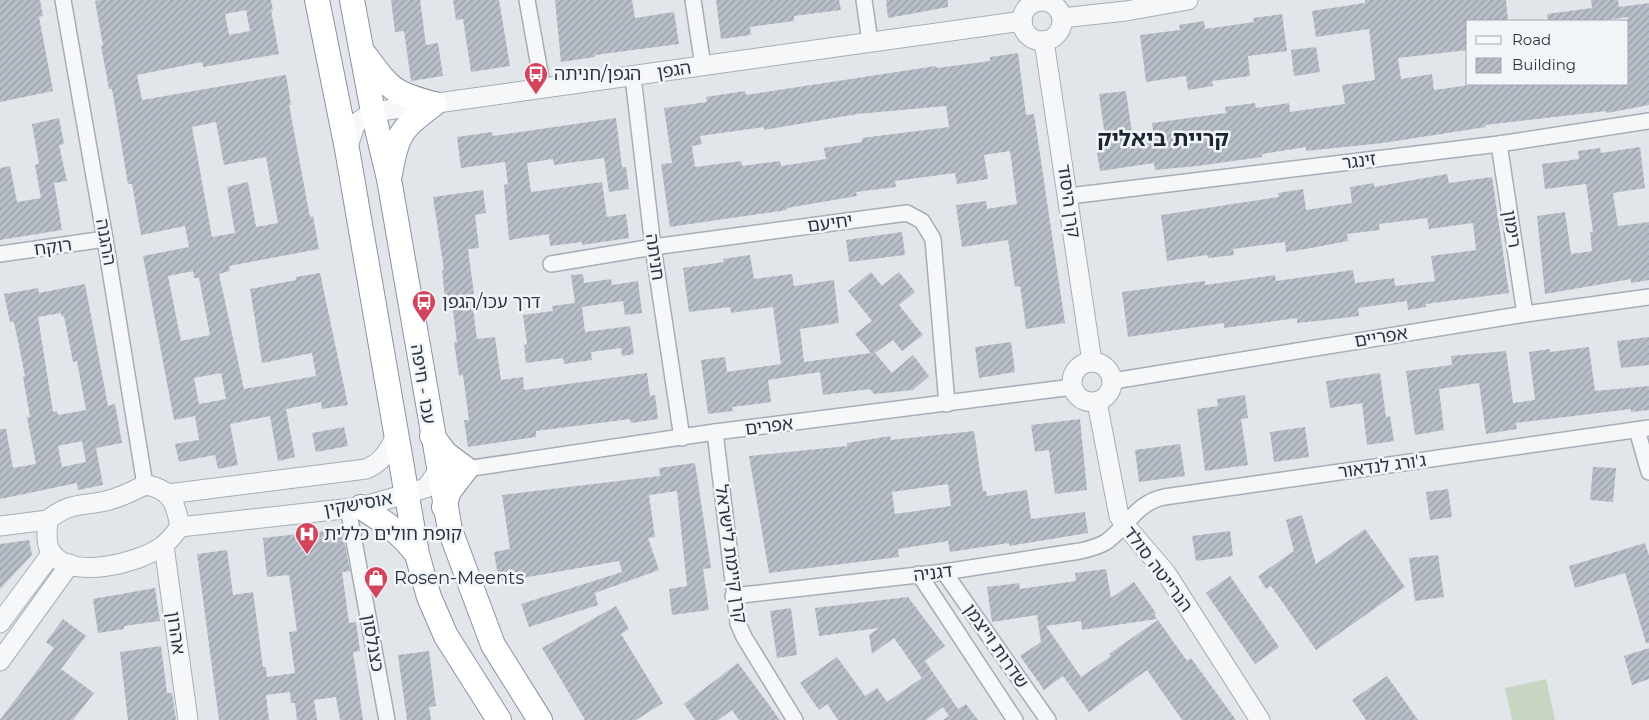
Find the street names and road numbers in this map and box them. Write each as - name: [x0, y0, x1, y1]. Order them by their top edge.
- street label: הגפן: [655, 56, 693, 84]
- street label: זינגר: [1341, 148, 1377, 174]
- street label: קרן היסוד: [1053, 163, 1085, 239]
- street label: יחיעם: [806, 209, 854, 237]
- street label: רימון: [1498, 209, 1526, 249]
- street label: ההגנה: [91, 217, 121, 267]
- street label: חניתה: [641, 232, 669, 282]
- street label: רוקח: [33, 233, 73, 261]
- street label: אפריים: [1353, 322, 1409, 352]
- street label: עכו - חיפה: [406, 342, 440, 426]
- street label: אפרים: [744, 412, 794, 440]
- street label: ג'ורג לנדאור: [1337, 449, 1428, 483]
- street label: קרן קיימת לישראל: [710, 483, 752, 625]
- street label: אוסישקין: [322, 487, 394, 521]
- street label: הנרייטה סולד: [1119, 522, 1197, 616]
- street label: דגניה: [912, 560, 954, 586]
- street label: שדרות וייצמן: [959, 600, 1033, 692]
- street label: אהרון: [162, 610, 190, 656]
- street label: כצנלסון: [357, 612, 389, 674]

